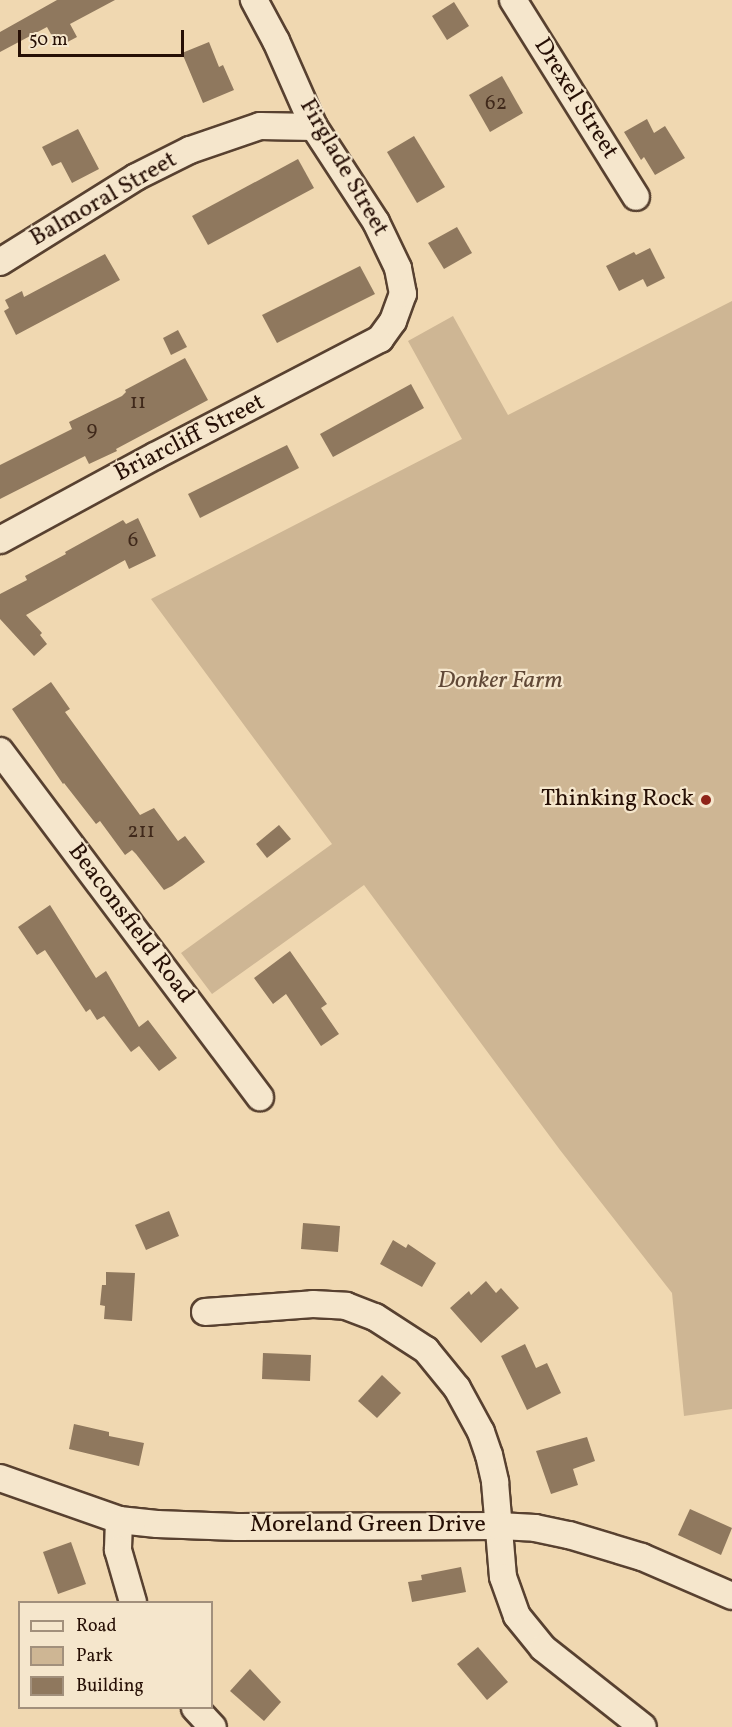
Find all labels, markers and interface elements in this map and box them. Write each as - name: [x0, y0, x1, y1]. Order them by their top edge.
- scale bar: [21, 18, 188, 56]
- text: 50 m: [29, 28, 68, 53]
- street label: Drexel Street: [526, 33, 624, 165]
- house number: 62: [485, 91, 507, 117]
- street label: Firglade Street: [292, 94, 394, 242]
- street label: Balmoral Street: [25, 146, 183, 254]
- street label: Briarcliff Street: [111, 389, 269, 489]
- house number: 11: [130, 390, 146, 416]
- house number: 9: [87, 417, 97, 443]
- house number: 6: [128, 528, 138, 554]
- park label: Donker Farm: [437, 668, 563, 696]
- place label: Thinking Rock: [541, 786, 694, 814]
- marker: Thinking Rock: [699, 793, 713, 807]
- house number: 211: [127, 819, 155, 845]
- street label: Beaconsfield Road: [61, 838, 199, 1010]
- street label: Moreland Green Drive: [250, 1512, 486, 1540]
- legend: [18, 1601, 213, 1709]
- text: Road: [76, 1614, 117, 1639]
- text: Park: [76, 1644, 113, 1669]
- text: Building: [76, 1674, 144, 1699]

